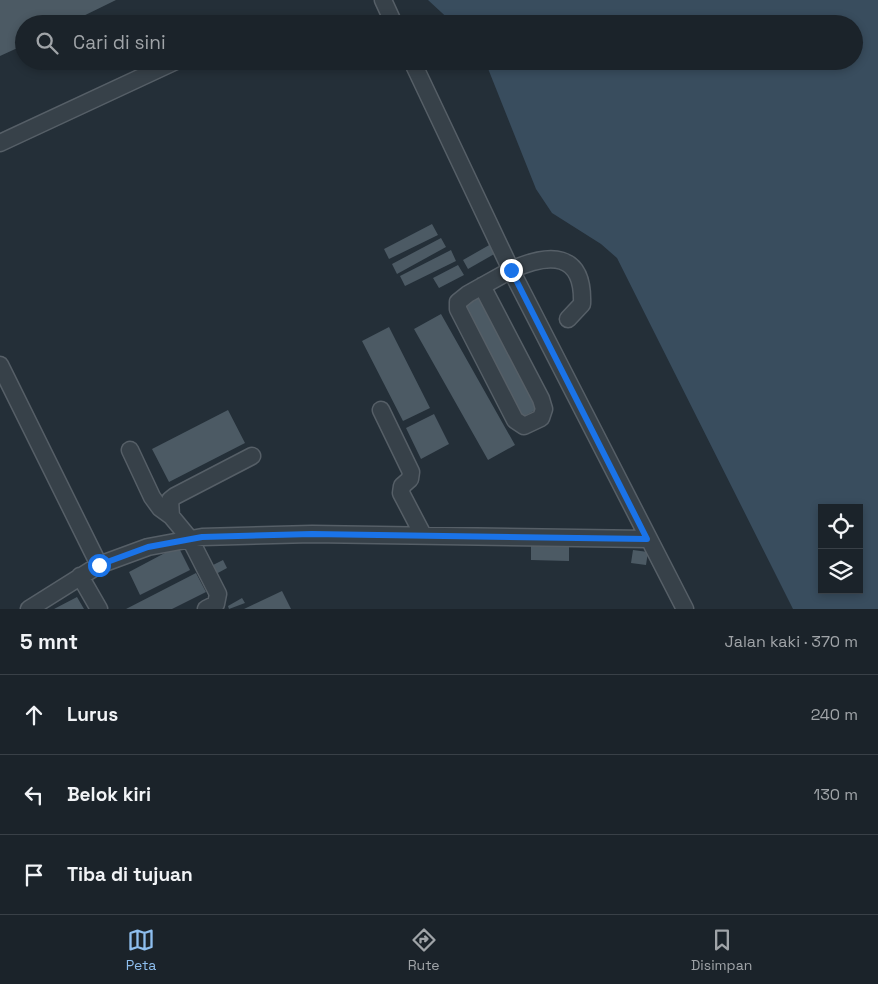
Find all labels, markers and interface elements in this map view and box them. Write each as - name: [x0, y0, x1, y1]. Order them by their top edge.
- search box: [15, 15, 863, 70]
- icon: search: [33, 29, 61, 57]
- text: Cari di sini: [73, 30, 166, 55]
- route end: [500, 259, 523, 282]
- map controls: [818, 504, 863, 594]
- button: locate: [818, 504, 863, 549]
- button: layers: [818, 549, 863, 594]
- route start: [88, 554, 111, 577]
- text: 5 mnt: [20, 628, 78, 655]
- text: Jalan kaki · 370 m: [725, 631, 858, 652]
- icon: ahead: [20, 701, 48, 729]
- text: Lurus: [67, 702, 118, 727]
- text: 240 m: [811, 704, 858, 725]
- icon: left: [20, 781, 48, 809]
- text: Belok kiri: [67, 782, 151, 807]
- text: 130 m: [814, 784, 858, 805]
- icon: arrive: [20, 861, 48, 889]
- text: Tiba di tujuan: [67, 862, 193, 887]
- tab: Peta: [126, 926, 156, 974]
- tab: Rute: [408, 926, 440, 974]
- tab: Disimpan: [691, 926, 752, 974]

